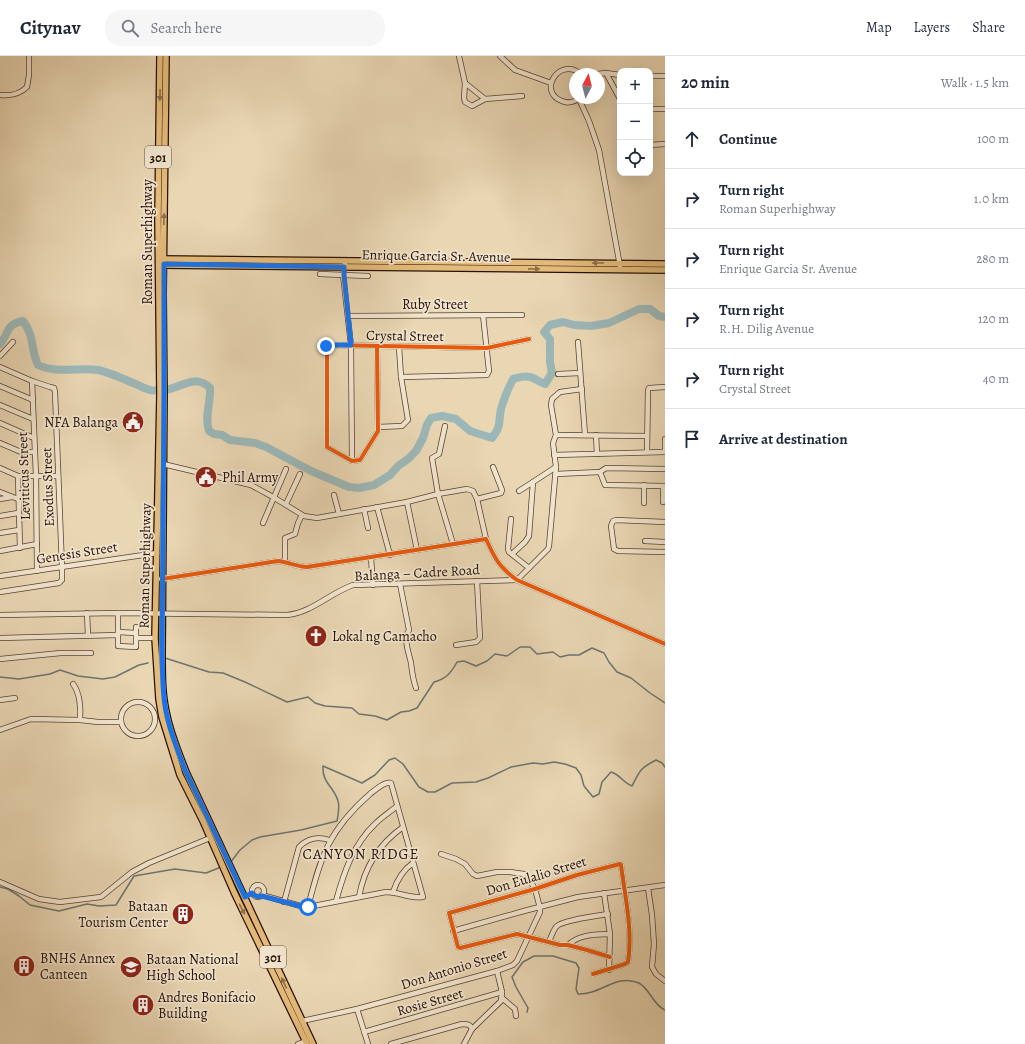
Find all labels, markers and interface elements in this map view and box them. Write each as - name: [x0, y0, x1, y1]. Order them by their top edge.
- search box: [105, 10, 385, 46]
- text: Citynav: [20, 15, 81, 41]
- icon: search: [119, 17, 141, 39]
- text: Search here: [151, 18, 222, 38]
- text: Map: [866, 18, 892, 37]
- text: Layers: [914, 18, 950, 37]
- text: Share: [972, 18, 1005, 37]
- north arrow: [569, 68, 605, 104]
- map controls: [617, 68, 653, 176]
- button: +: [617, 68, 653, 104]
- text: 20 min: [681, 71, 729, 94]
- text: Walk · 1.5 km: [941, 74, 1009, 91]
- one-way arrow: [156, 89, 163, 101]
- button: −: [617, 104, 653, 140]
- icon: ahead: [681, 128, 703, 150]
- text: Continue: [719, 129, 777, 149]
- text: 100 m: [977, 130, 1009, 147]
- button: locate: [617, 140, 653, 176]
- road number: 301: [145, 146, 171, 168]
- street label: Roman Superhighway: [138, 178, 157, 305]
- text: Turn right: [719, 180, 784, 200]
- icon: right: [681, 188, 703, 210]
- text: 1.0 km: [974, 190, 1009, 207]
- text: Roman Superhighway: [719, 200, 836, 217]
- one-way arrow: [161, 213, 168, 225]
- text: Turn right: [719, 240, 784, 260]
- street label: Enrique Garcia Sr. Avenue: [361, 245, 511, 267]
- icon: right: [681, 248, 703, 270]
- text: 280 m: [976, 250, 1009, 267]
- one-way arrow: [591, 260, 604, 266]
- text: Enrique Garcia Sr. Avenue: [719, 260, 857, 277]
- one-way arrow: [528, 266, 541, 272]
- street label: Ruby Street: [402, 295, 468, 314]
- text: Turn right: [719, 300, 784, 320]
- icon: right: [681, 308, 703, 330]
- text: 120 m: [978, 310, 1009, 327]
- text: R.H. Dilig Avenue: [719, 320, 814, 337]
- street label: Crystal Street: [366, 326, 444, 346]
- route end: [317, 337, 335, 355]
- text: Turn right: [719, 360, 784, 380]
- icon: right: [681, 368, 703, 390]
- text: 40 m: [983, 370, 1009, 387]
- text: Crystal Street: [719, 380, 791, 397]
- public building icon: NFA Balanga: [120, 409, 146, 435]
- place label: NFA Balanga: [44, 413, 118, 432]
- icon: arrive: [681, 428, 703, 450]
- text: Arrive at destination: [719, 429, 848, 449]
- street label: Leviticus Street: [13, 431, 35, 521]
- street label: Exodus Street: [37, 447, 59, 527]
- public building icon: Phil Army: [193, 464, 219, 490]
- place label: Phil Army: [222, 468, 279, 487]
- street label: Roman Superhighway: [134, 502, 156, 629]
- street label: Genesis Street: [35, 537, 119, 569]
- street label: Balanga – Cadre Road: [354, 560, 481, 586]
- church icon: Lokal ng Camacho: [303, 623, 329, 649]
- place label: Lokal ng Camacho: [332, 627, 437, 646]
- district label: CANYON RIDGE: [303, 844, 419, 864]
- street label: Don Eulalio Street: [483, 852, 589, 900]
- place label: Bataan Tourism Center: [79, 897, 169, 932]
- route start: [299, 898, 317, 916]
- building icon: Bataan Tourism Center: [170, 901, 196, 927]
- one-way arrow: [239, 903, 246, 915]
- street label: Don Antonio Street: [399, 944, 510, 994]
- road number: 301: [260, 946, 286, 968]
- place label: BNHS Annex Canteen: [40, 949, 115, 984]
- place label: Bataan National High School: [146, 950, 239, 985]
- building icon: BNHS Annex Canteen: [11, 953, 37, 979]
- school or university icon: Bataan National High School: [118, 954, 144, 980]
- one-way arrow: [281, 978, 287, 989]
- street label: Rosie Street: [395, 983, 466, 1021]
- place label: Andres Bonifacio Building: [157, 988, 256, 1023]
- building icon: Andres Bonifacio Building: [130, 992, 156, 1018]

